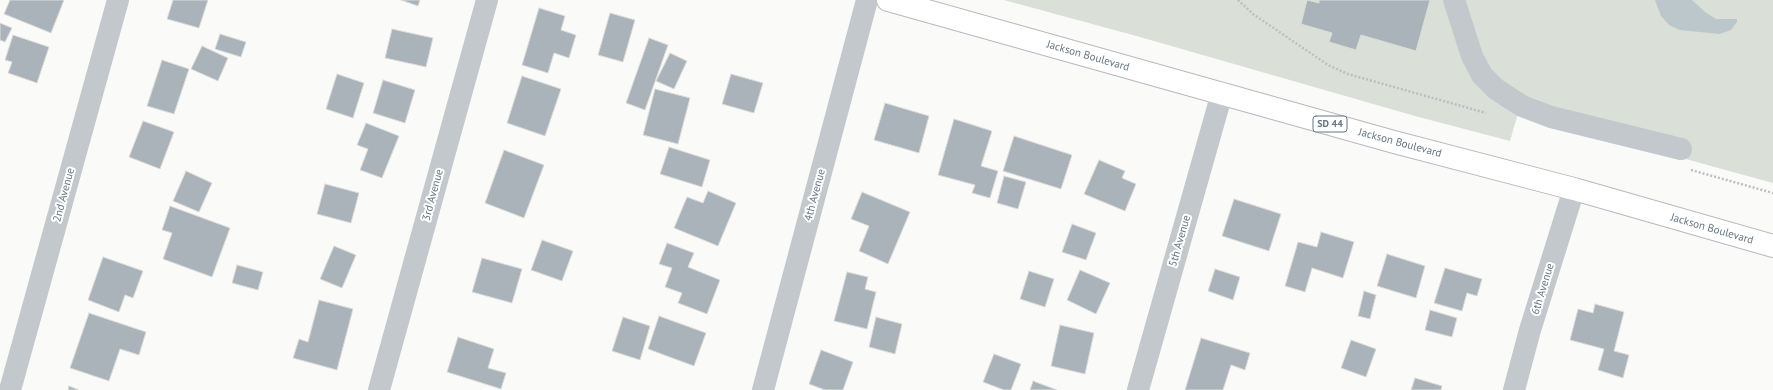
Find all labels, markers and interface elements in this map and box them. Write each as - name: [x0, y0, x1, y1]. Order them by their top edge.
- street label: Jackson Boulevard: [1045, 38, 1131, 74]
- road number: SD 44: [1313, 116, 1347, 132]
- street label: Jackson Boulevard: [1357, 126, 1443, 160]
- street label: 2nd Avenue: [50, 167, 78, 223]
- street label: 3rd Avenue: [420, 168, 446, 222]
- street label: 4th Avenue: [802, 168, 828, 222]
- street label: Jackson Boulevard: [1669, 211, 1755, 247]
- street label: 5th Avenue: [1166, 214, 1194, 268]
- street label: 6th Avenue: [1529, 262, 1557, 316]

